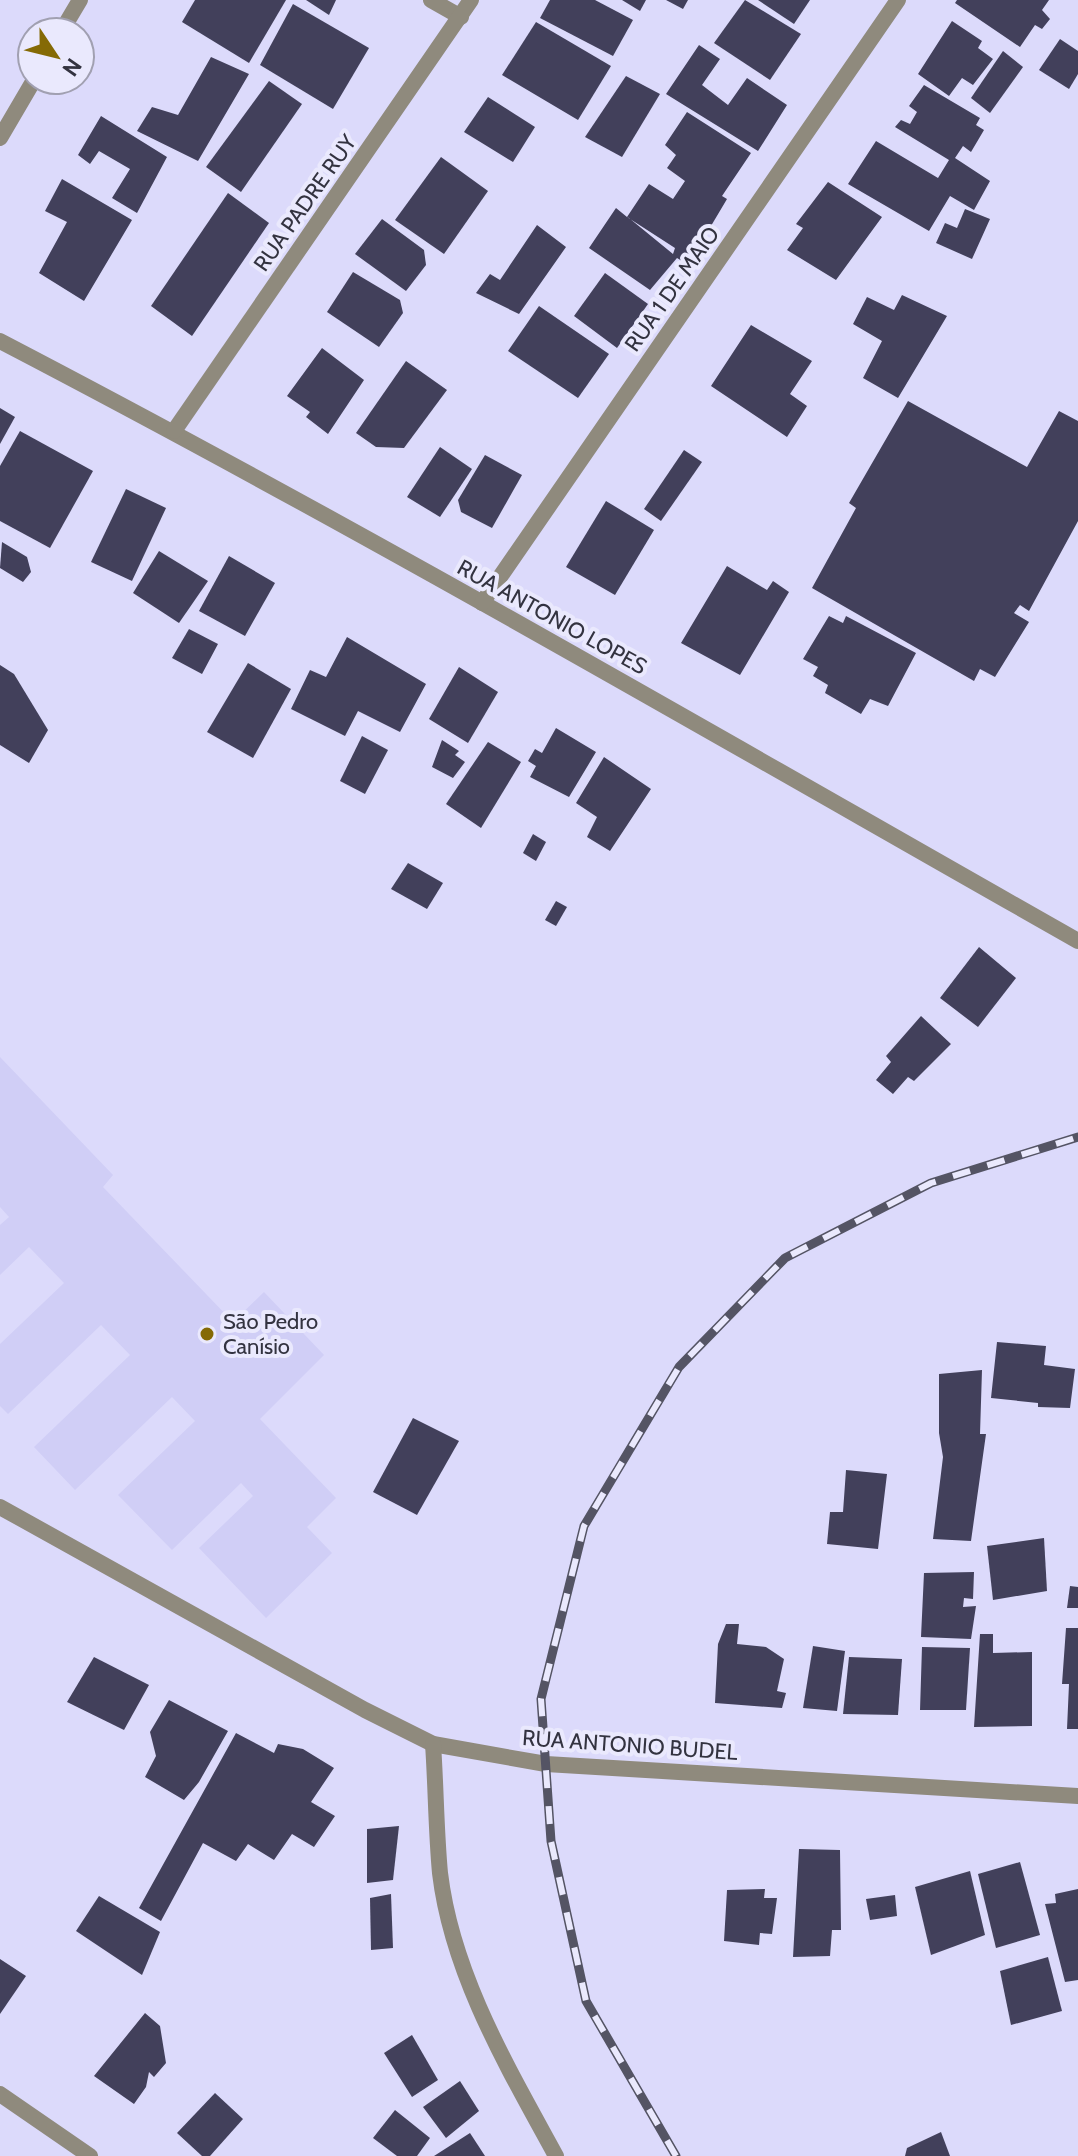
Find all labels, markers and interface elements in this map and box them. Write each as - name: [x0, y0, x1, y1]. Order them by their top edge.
- north arrow: [16, 16, 96, 96]
- text: N: [56, 53, 87, 81]
- street label: RUA PADRE RUY: [248, 129, 362, 277]
- street label: RUA 1 DE MAIO: [619, 221, 725, 357]
- street label: RUA ANTONIO LOPES: [452, 554, 652, 680]
- place label: São Pedro Canísio: [223, 1308, 318, 1360]
- marker: São Pedro Canísio: [198, 1325, 216, 1343]
- street label: RUA ANTONIO BUDEL: [521, 1724, 739, 1766]

